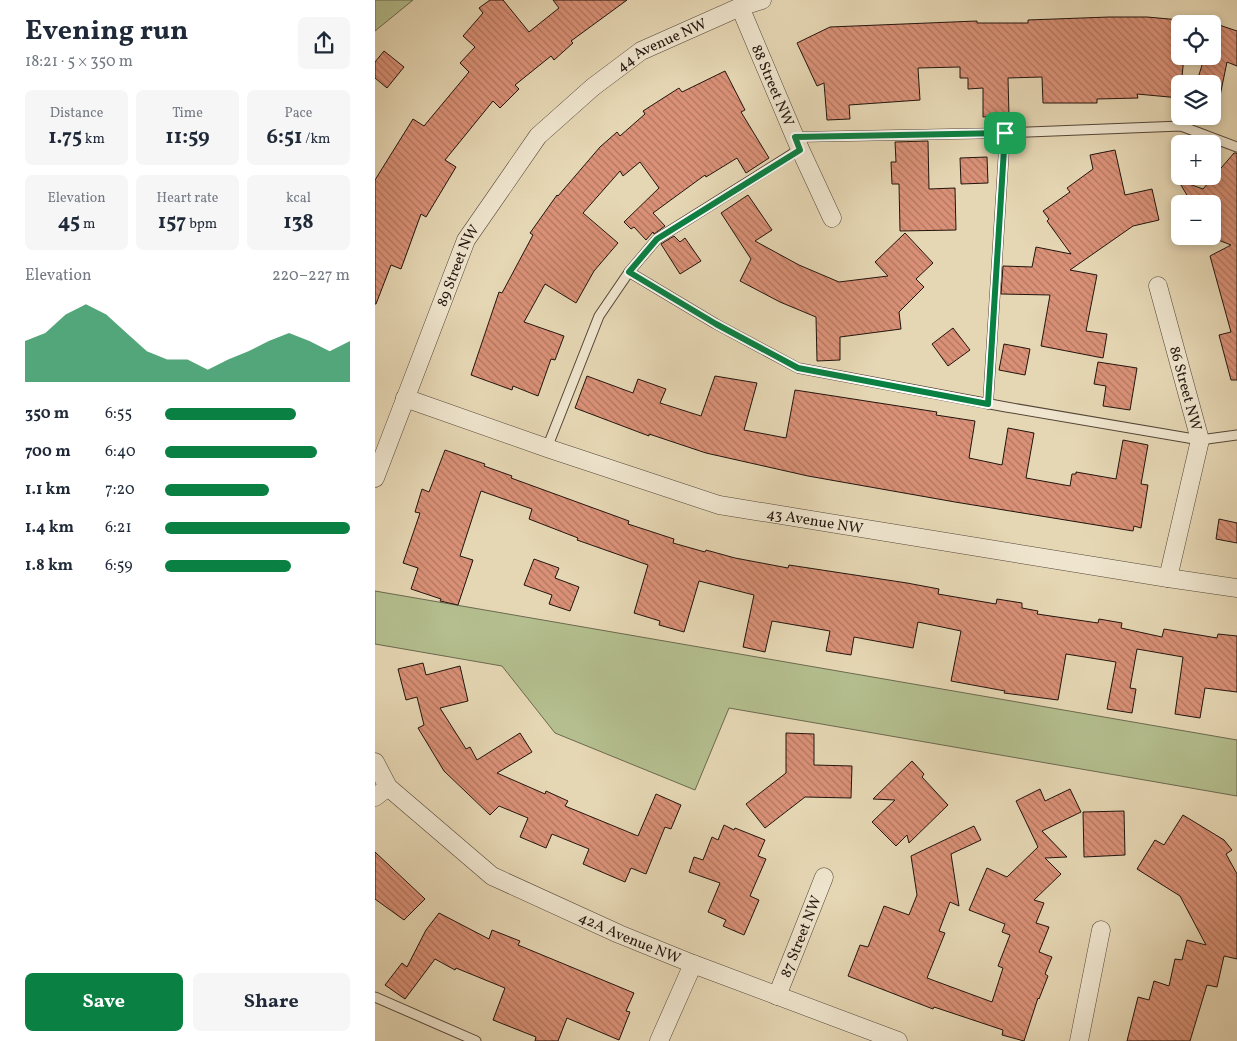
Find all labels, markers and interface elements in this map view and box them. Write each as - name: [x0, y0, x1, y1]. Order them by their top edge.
- text: Evening run: [25, 12, 189, 51]
- street label: 44 Avenue NW: [613, 14, 710, 78]
- map controls: [1171, 15, 1221, 245]
- button: locate: [1171, 15, 1221, 65]
- button: share: [298, 17, 350, 69]
- street label: 88 Street NW: [745, 42, 798, 130]
- text: 18:21 · 5 × 350 m: [25, 51, 133, 73]
- button: layers: [1171, 75, 1221, 125]
- text: Distance: [50, 104, 103, 123]
- text: Time: [172, 104, 203, 123]
- text: Pace: [285, 104, 313, 123]
- pin: [984, 112, 1026, 154]
- icon: arrive: [991, 119, 1019, 147]
- text: 1.75: [48, 123, 82, 152]
- text: 11:59: [165, 123, 210, 152]
- text: 6:51: [267, 123, 303, 152]
- text: km: [82, 130, 105, 149]
- text: /km: [303, 130, 330, 149]
- button: +: [1171, 135, 1221, 185]
- text: Elevation: [47, 189, 106, 208]
- text: Heart rate: [157, 189, 218, 208]
- text: kcal: [286, 189, 311, 208]
- button: −: [1171, 195, 1221, 245]
- text: 45: [58, 208, 80, 237]
- text: 157: [158, 208, 186, 237]
- text: 138: [283, 208, 314, 237]
- text: m: [80, 215, 95, 234]
- text: bpm: [186, 215, 217, 234]
- street label: 89 Street NW: [432, 221, 485, 310]
- text: Elevation: [25, 265, 92, 287]
- text: 220–227 m: [272, 265, 350, 287]
- street label: 86 Street NW: [1163, 344, 1206, 433]
- text: 350 m: [25, 403, 69, 425]
- text: 6:55: [105, 403, 132, 425]
- text: 700 m: [25, 441, 71, 463]
- text: 6:40: [105, 441, 136, 463]
- text: 1.1 km: [25, 479, 71, 501]
- text: 7:20: [105, 479, 135, 501]
- street label: 43 Avenue NW: [765, 504, 865, 540]
- text: 1.4 km: [25, 517, 74, 539]
- text: 6:21: [105, 517, 132, 539]
- text: 1.8 km: [25, 555, 73, 577]
- text: 6:59: [105, 555, 133, 577]
- street label: 87 Street NW: [776, 893, 828, 981]
- street label: 42A Avenue NW: [575, 908, 683, 970]
- button: Save: [25, 973, 183, 1031]
- button: Share: [193, 973, 350, 1031]

